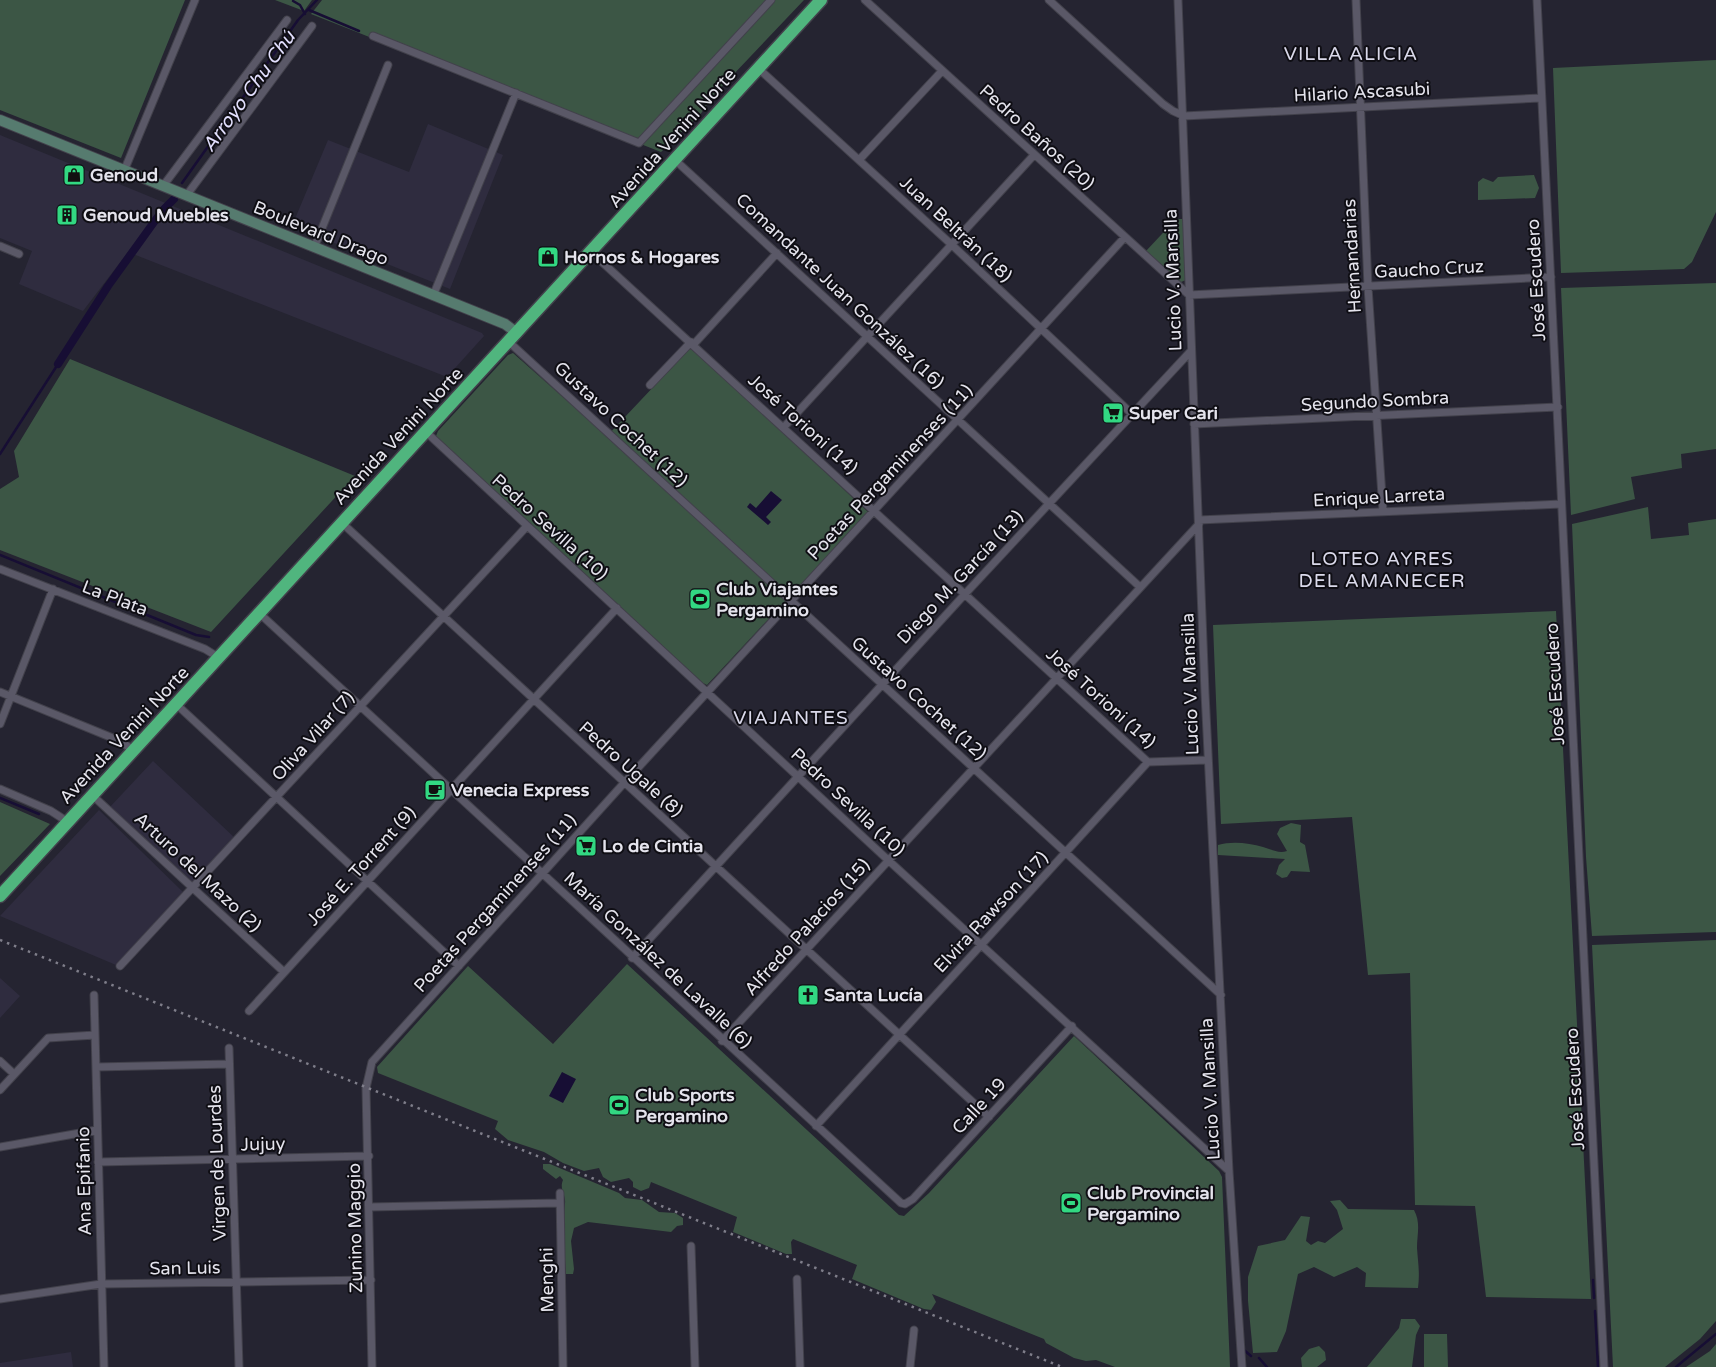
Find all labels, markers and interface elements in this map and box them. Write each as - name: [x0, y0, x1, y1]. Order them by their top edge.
- water label: Arroyo Chu Chú: [198, 26, 301, 156]
- district label: VILLA ALICIA: [1284, 43, 1418, 65]
- street label: Avenida Venini Norte: [604, 64, 740, 212]
- street label: Hilario Ascasubi: [1293, 77, 1431, 107]
- street label: Pedro Baños (20): [975, 80, 1099, 194]
- shop icon: Genoud: [62, 163, 86, 187]
- place label: Genoud: [90, 164, 158, 186]
- street label: Juan Beltrán (18): [895, 171, 1017, 287]
- street label: Comandante Juan González (16): [731, 189, 949, 393]
- street label: Boulevard Drago: [250, 196, 392, 270]
- street label: Hernandarias: [1338, 198, 1366, 314]
- building icon: Genoud Muebles: [55, 203, 79, 227]
- place label: Genoud Muebles: [83, 204, 229, 226]
- street label: Lucio V. Mansilla: [1160, 208, 1186, 352]
- street label: José Escudero: [1522, 218, 1550, 342]
- shop icon: Hornos & Hogares: [536, 245, 560, 269]
- place label: Hornos & Hogares: [564, 246, 720, 268]
- street label: Gaucho Cruz: [1373, 255, 1485, 283]
- street label: Gustavo Cochet (12): [550, 357, 692, 491]
- street label: Avenida Venini Norte: [329, 363, 467, 509]
- street label: José Torioni (14): [744, 369, 862, 479]
- street label: Poetas Pergaminenses (11): [803, 379, 977, 565]
- street label: Segundo Sombra: [1300, 386, 1450, 416]
- supermarket icon: Super Cari: [1101, 401, 1125, 425]
- place label: Super Cari: [1129, 402, 1218, 424]
- street label: Pedro Sevilla (10): [487, 469, 613, 585]
- street label: Enrique Larreta: [1312, 483, 1446, 511]
- street label: Diego M. García (13): [892, 506, 1028, 648]
- district label: LOTEO AYRES DEL AMANECER: [1298, 548, 1466, 592]
- street label: La Plata: [79, 575, 151, 621]
- place label: Club Viajantes Pergamino: [716, 578, 838, 621]
- sports icon: Club Viajantes Pergamino: [688, 587, 712, 611]
- street label: Lucio V. Mansilla: [1177, 612, 1203, 756]
- street label: José Escudero: [1541, 622, 1569, 746]
- street label: Gustavo Cochet (12): [847, 631, 991, 765]
- street label: José Torioni (14): [1042, 643, 1160, 753]
- street label: Avenida Venini Norte: [55, 662, 193, 808]
- street label: Oliva Vilar (7): [267, 687, 359, 785]
- district label: VIAJANTES: [733, 707, 849, 729]
- street label: Pedro Ugale (8): [574, 717, 688, 821]
- street label: Pedro Sevilla (10): [786, 743, 910, 861]
- cafe icon: Venecia Express: [423, 778, 447, 802]
- place label: Venecia Express: [451, 779, 590, 801]
- street label: José E. Torrent (9): [302, 802, 420, 930]
- street label: Arturo del Mazo (2): [130, 807, 266, 937]
- street label: Poetas Pergaminenses (11): [409, 809, 581, 997]
- supermarket icon: Lo de Cintia: [574, 834, 598, 858]
- place label: Lo de Cintia: [602, 835, 703, 857]
- street label: Elvira Rawson (17): [929, 847, 1053, 977]
- street label: Alfredo Palacios (15): [740, 854, 874, 1000]
- street label: María González de Lavalle (6): [559, 867, 757, 1053]
- church icon: Santa Lucía: [796, 983, 820, 1007]
- place label: Santa Lucía: [824, 984, 923, 1006]
- street label: Lucio V. Mansilla: [1195, 1017, 1225, 1161]
- street label: José Escudero: [1561, 1027, 1589, 1151]
- street label: Calle 19: [947, 1073, 1011, 1139]
- place label: Club Sports Pergamino: [635, 1084, 735, 1127]
- street label: Virgen de Lourdes: [203, 1085, 231, 1241]
- sports icon: Club Sports Pergamino: [607, 1093, 631, 1117]
- street label: Ana Epifanio: [72, 1126, 96, 1236]
- street label: Jujuy: [241, 1133, 286, 1155]
- street label: Zunino Maggio: [343, 1163, 367, 1293]
- place label: Club Provincial Pergamino: [1087, 1182, 1214, 1225]
- sports icon: Club Provincial Pergamino: [1059, 1191, 1083, 1215]
- street label: Menghi: [535, 1247, 559, 1313]
- street label: San Luis: [149, 1256, 221, 1280]

